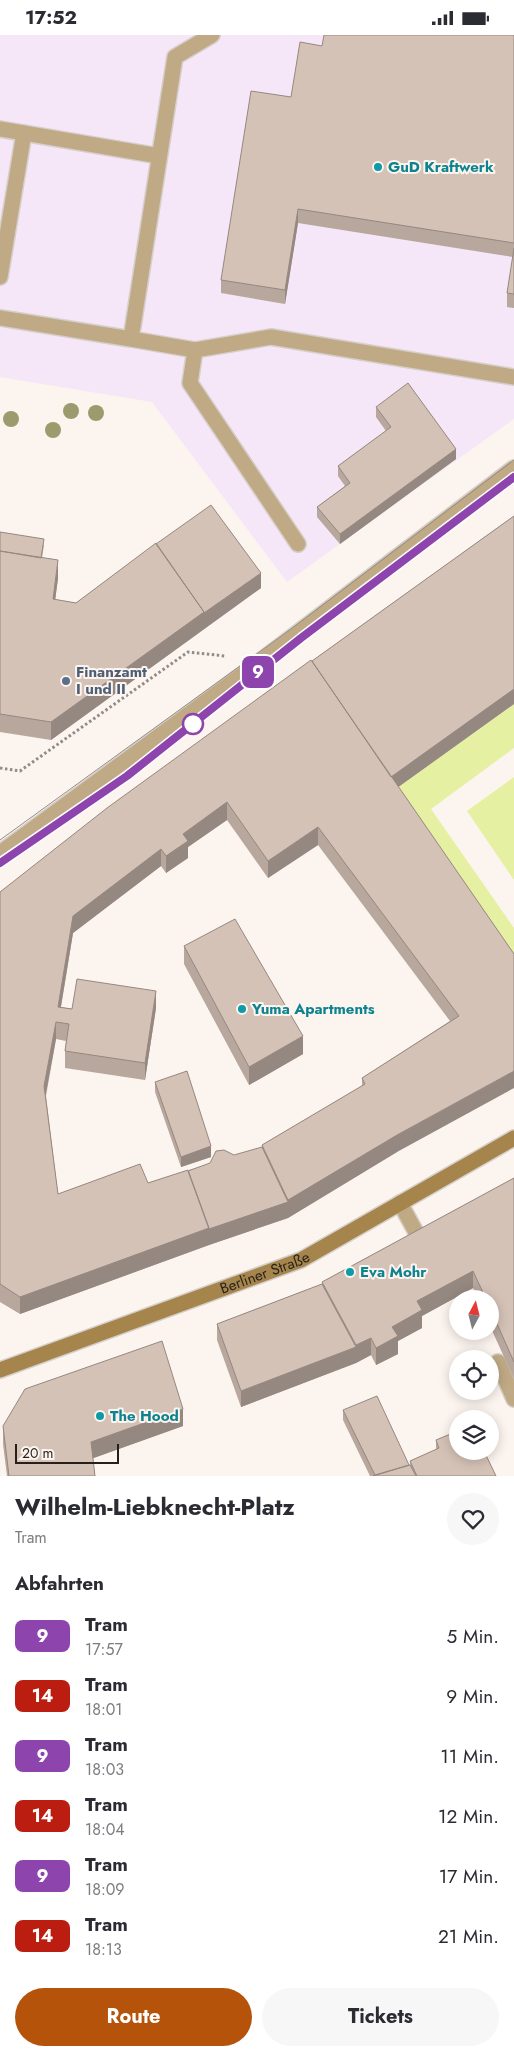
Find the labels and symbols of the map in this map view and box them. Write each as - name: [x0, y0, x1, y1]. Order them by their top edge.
- place label: GuD Kraftwerk: [388, 156, 494, 178]
- marker: GuD Kraftwerk: [372, 161, 384, 173]
- line badge: 9: [242, 656, 274, 688]
- place label: Finanzamt I und II: [76, 661, 147, 700]
- marker: Finanzamt I und II: [60, 675, 72, 687]
- unlabelled marker: [182, 713, 204, 735]
- place label: Yuma Apartments: [251, 998, 375, 1020]
- marker: Yuma Apartments: [236, 1003, 248, 1015]
- street label: Berliner Straße: [217, 1246, 314, 1300]
- place label: Eva Mohr: [360, 1261, 427, 1283]
- marker: Eva Mohr: [344, 1266, 356, 1278]
- north arrow: [449, 1290, 499, 1340]
- place label: The Hood: [110, 1405, 179, 1427]
- marker: The Hood: [94, 1410, 106, 1422]
- scale bar: [15, 1441, 119, 1464]

